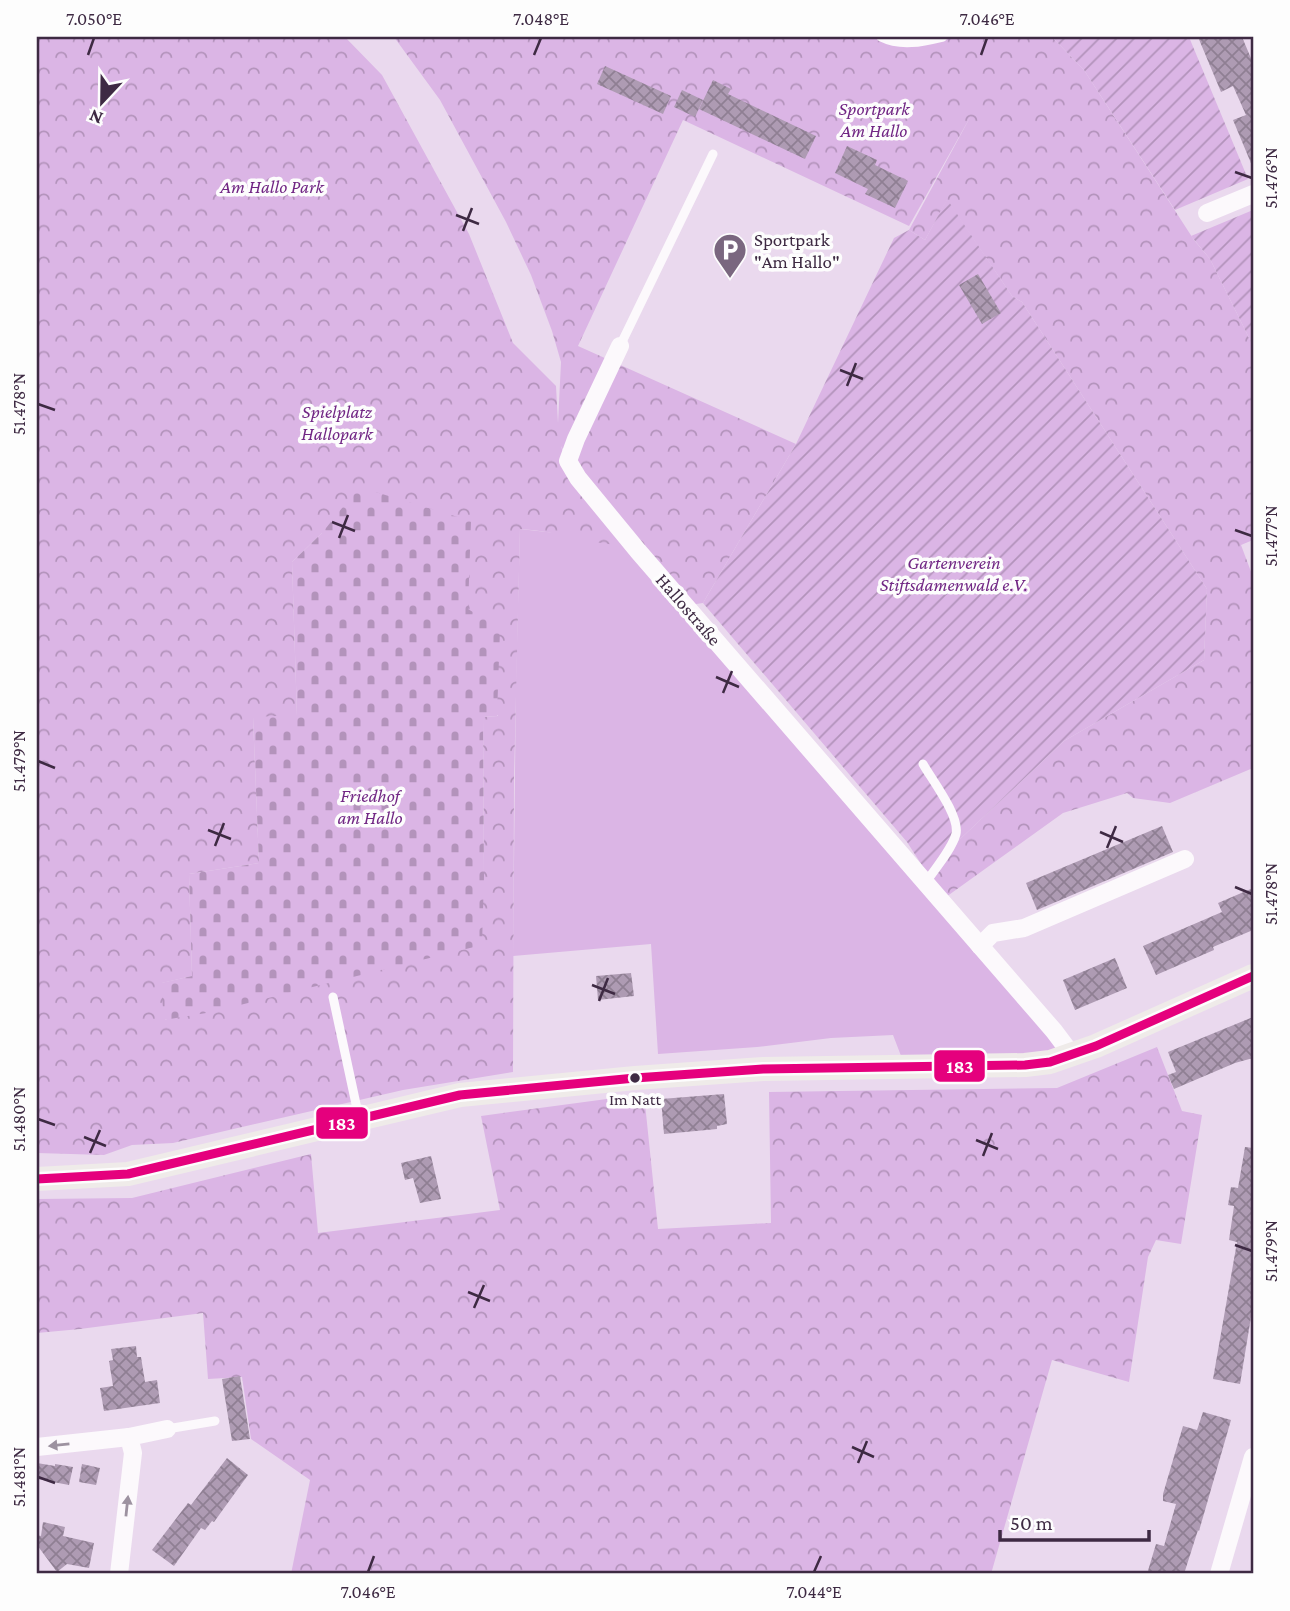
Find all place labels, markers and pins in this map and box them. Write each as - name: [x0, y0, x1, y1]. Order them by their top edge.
- place label: Sportpark "Am Hallo": [754, 229, 840, 272]
- parking icon: Sportpark "Am Hallo": [711, 231, 749, 280]
- marker: Im Natt: [628, 1071, 642, 1085]
- place label: Im Natt: [609, 1090, 661, 1109]

